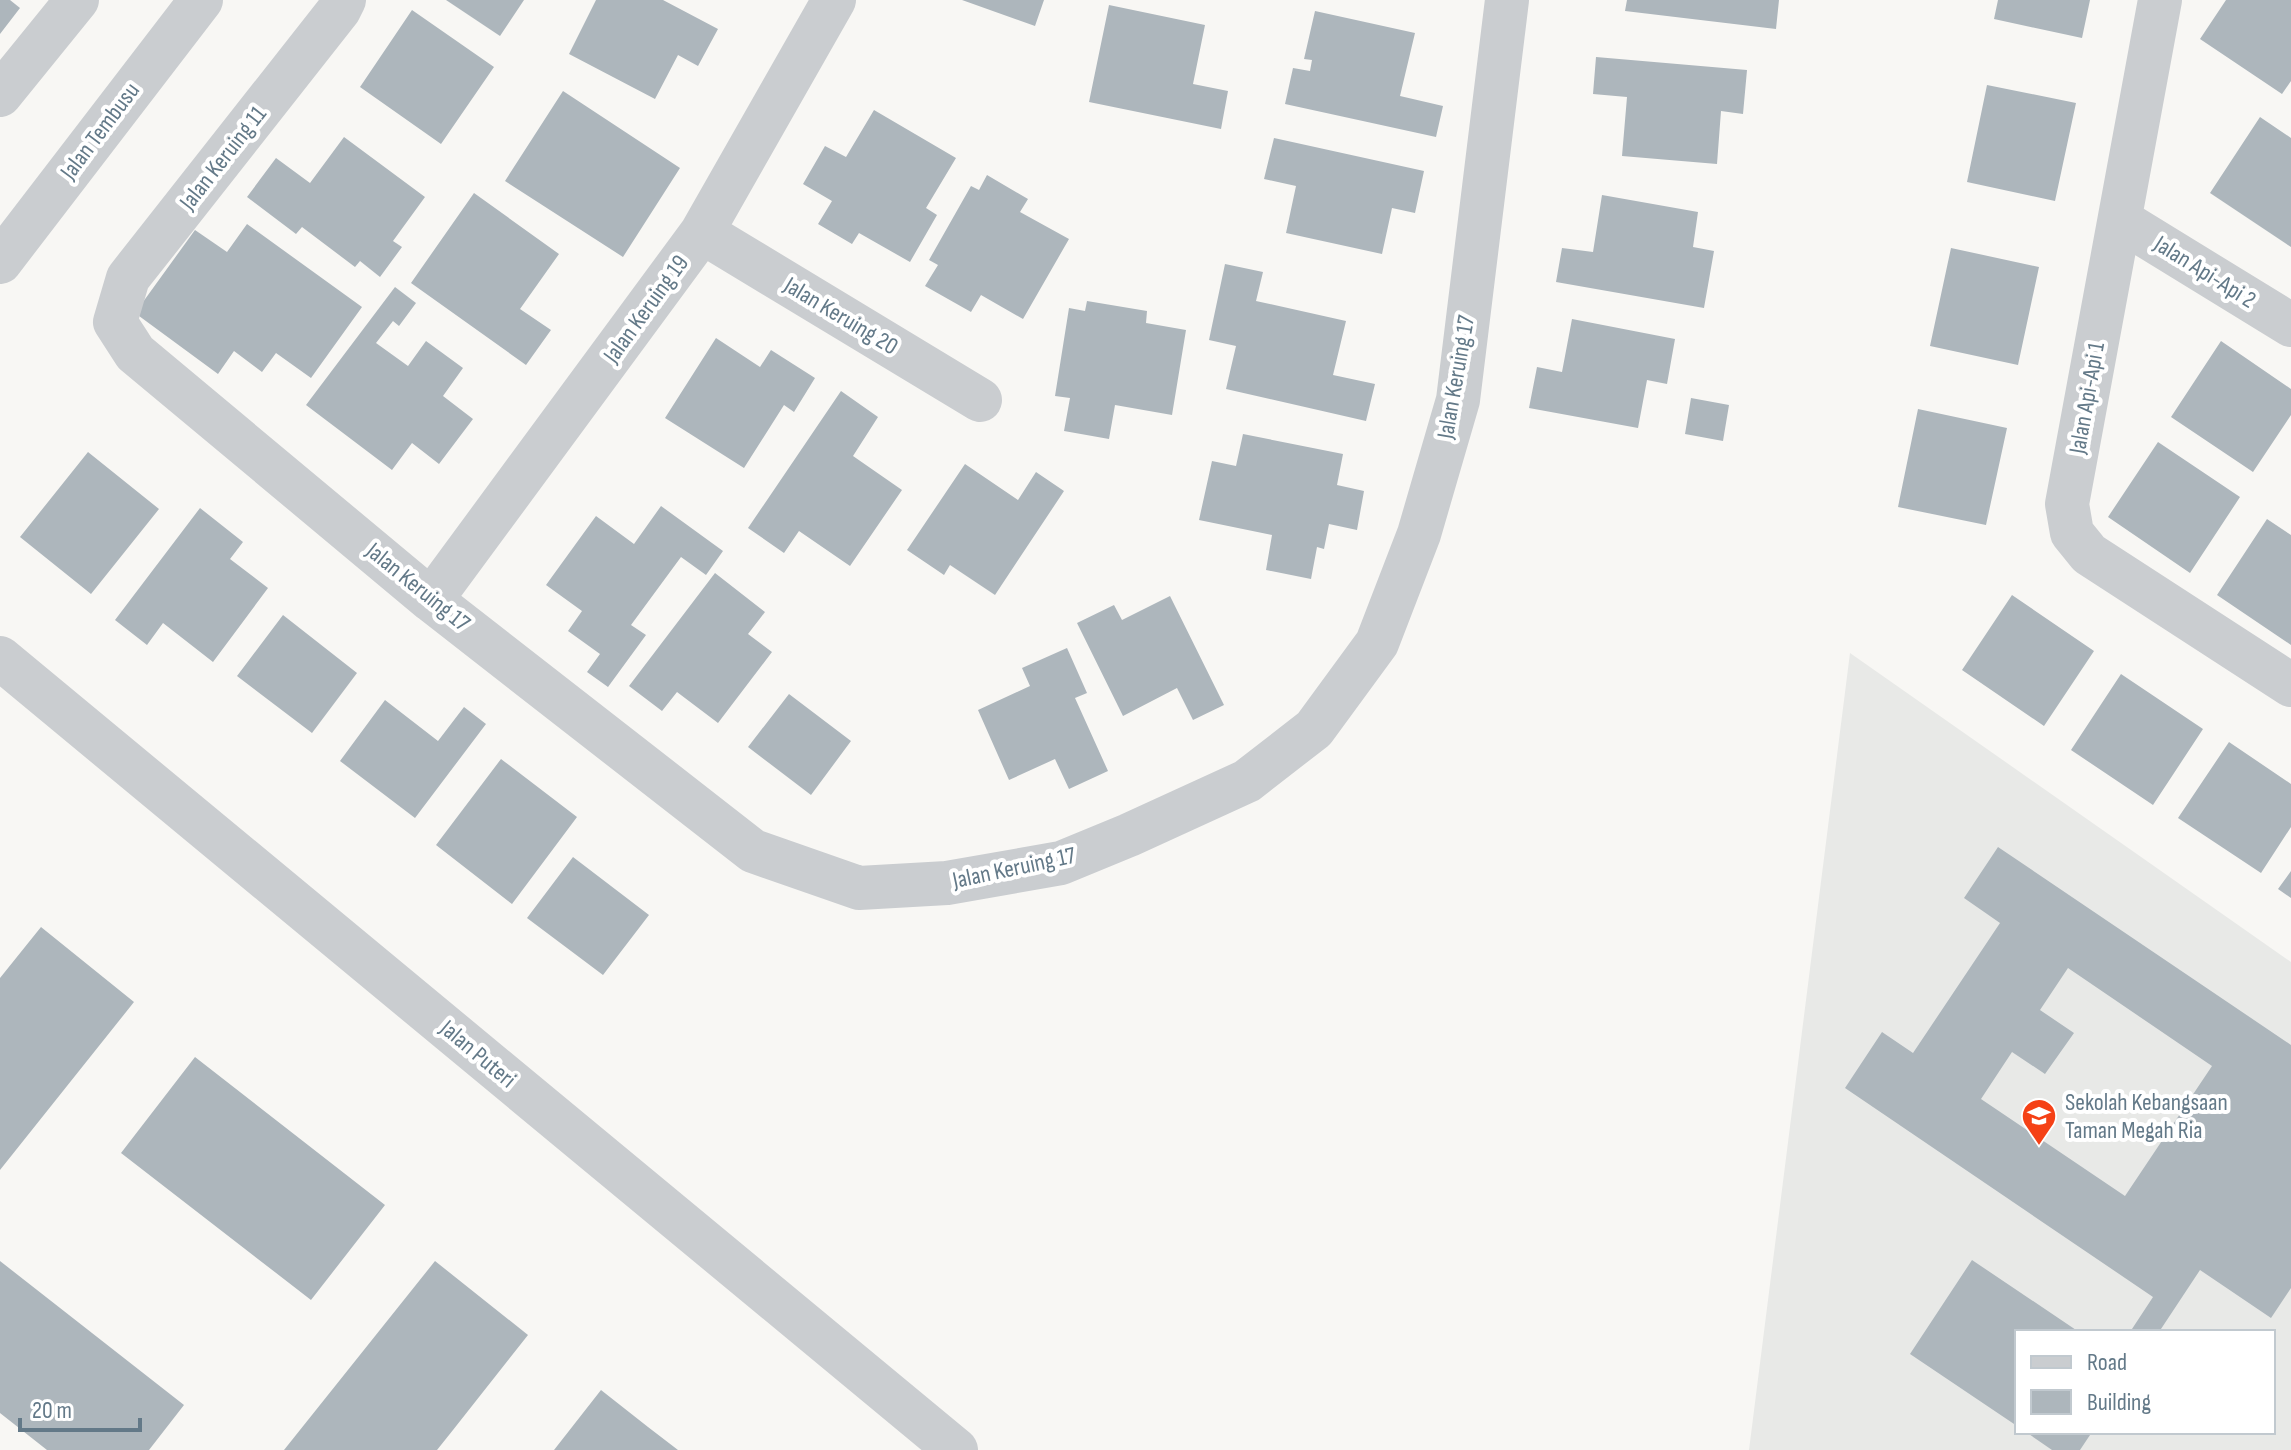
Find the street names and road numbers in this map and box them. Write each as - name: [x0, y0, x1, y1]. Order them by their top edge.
- street label: Jalan Tembusu: [54, 77, 146, 186]
- street label: Jalan Keruing 11: [173, 100, 273, 217]
- street label: Jalan Api-Api 2: [2148, 229, 2261, 315]
- street label: Jalan Keruing 19: [597, 249, 695, 369]
- street label: Jalan Keruing 20: [778, 270, 903, 361]
- street label: Jalan Keruing 17: [1431, 313, 1481, 442]
- street label: Jalan Api-Api 1: [2063, 339, 2111, 457]
- street label: Jalan Keruing 17: [360, 536, 476, 638]
- street label: Jalan Keruing 17: [949, 841, 1079, 895]
- street label: Jalan Puteri: [433, 1013, 522, 1094]

